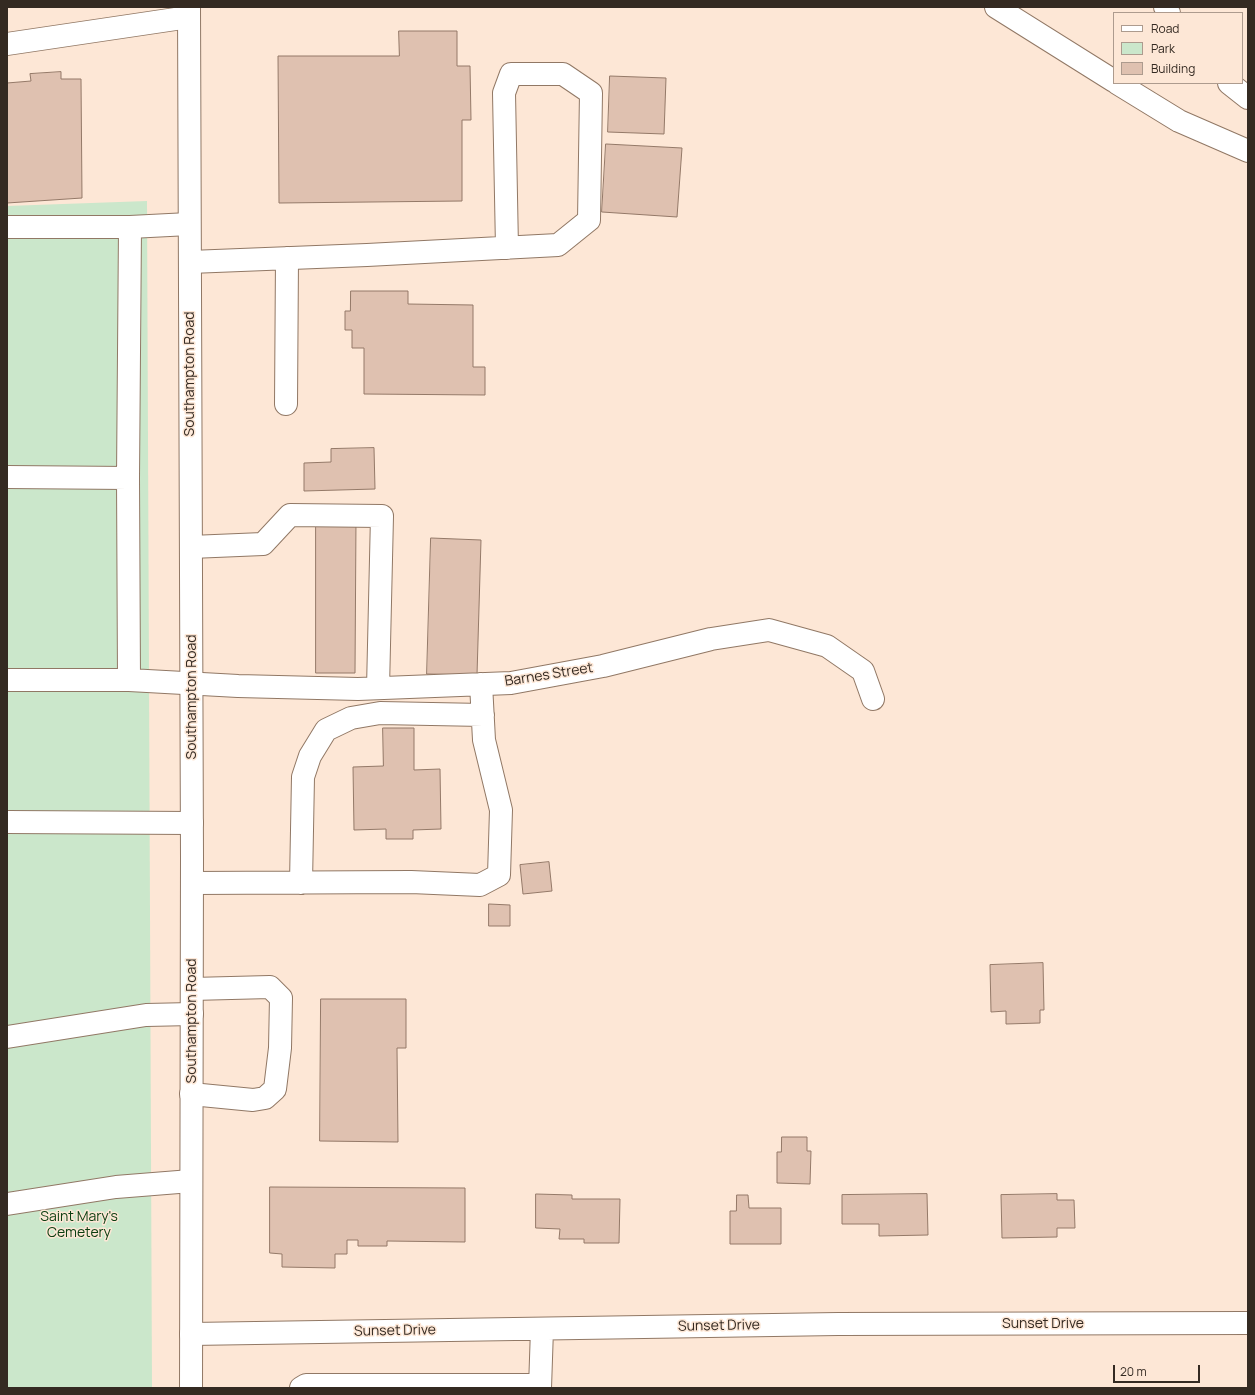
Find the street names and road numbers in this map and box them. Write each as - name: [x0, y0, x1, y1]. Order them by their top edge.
- street label: Southampton Road: [182, 312, 198, 436]
- street label: Southampton Road: [184, 635, 200, 759]
- street label: Barnes Street: [504, 660, 594, 690]
- street label: Southampton Road: [184, 959, 200, 1083]
- street label: Sunset Drive: [1002, 1316, 1084, 1332]
- street label: Sunset Drive: [678, 1317, 760, 1335]
- street label: Sunset Drive: [354, 1322, 436, 1340]

